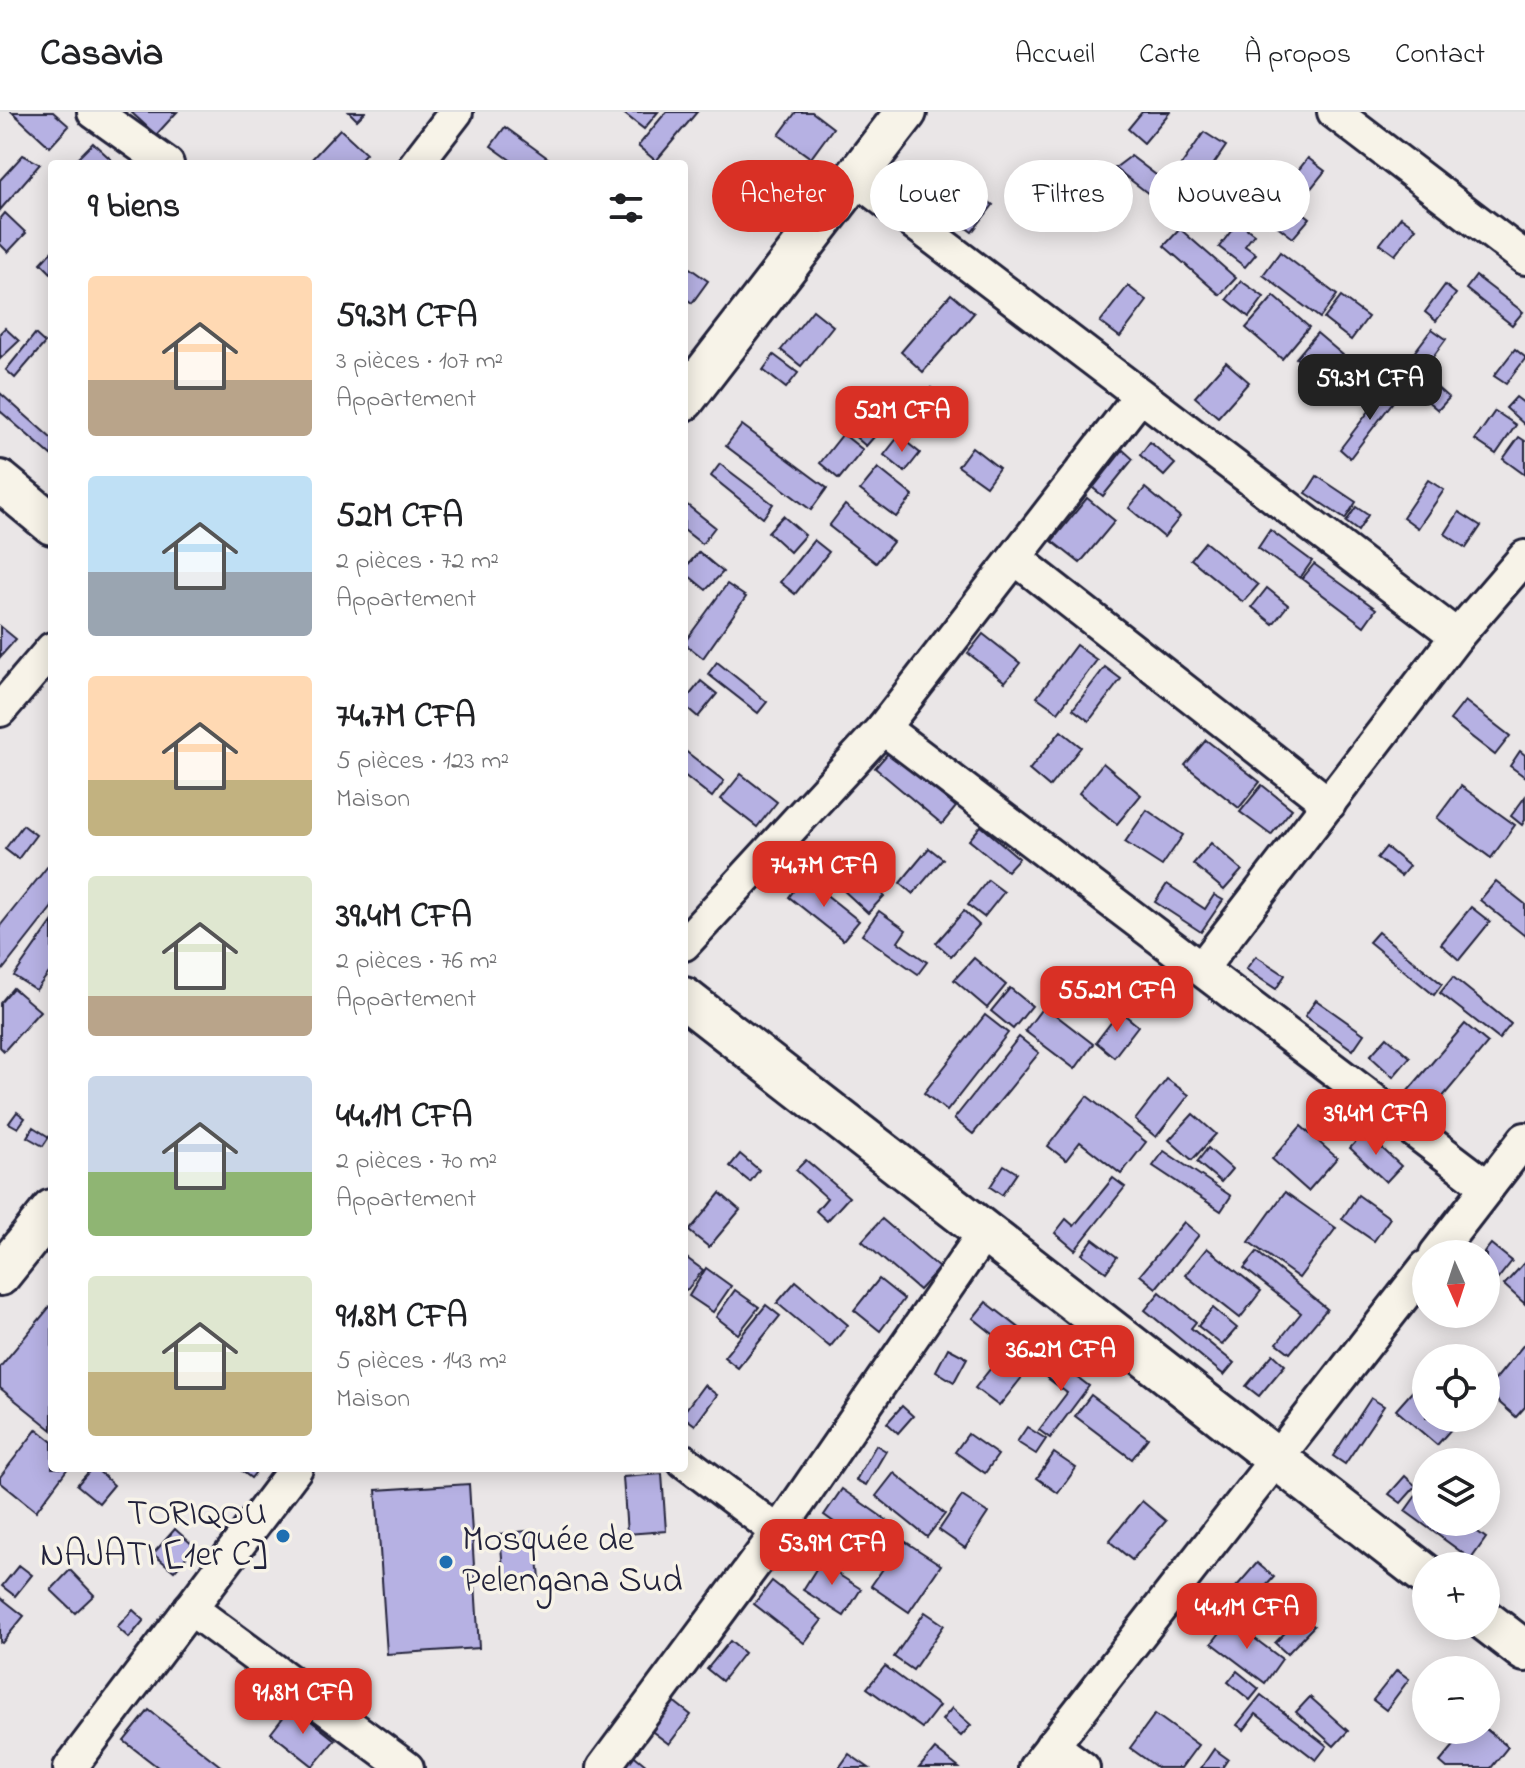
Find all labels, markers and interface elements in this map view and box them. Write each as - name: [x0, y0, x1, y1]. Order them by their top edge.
- text: Casavia: [40, 27, 163, 83]
- text: Accueil: [1015, 35, 1095, 76]
- text: Carte: [1139, 35, 1200, 76]
- text: À propos: [1244, 35, 1351, 76]
- text: Contact: [1395, 35, 1485, 76]
- chip: Acheter: [712, 160, 854, 232]
- chip: Louer: [870, 160, 988, 232]
- chip: Filtres: [1004, 160, 1133, 232]
- chip: Nouveau: [1149, 160, 1310, 232]
- text: 9 biens: [88, 183, 180, 233]
- icon: filters: [604, 186, 648, 230]
- text: 59.3M CFA: [336, 293, 477, 343]
- icon: home: [152, 308, 248, 404]
- text: 3 pièces · 107 m²: [336, 343, 503, 381]
- pin: 59.3M CFA: [1278, 354, 1462, 422]
- text: 59.3M CFA: [1316, 361, 1424, 399]
- text: Appartement: [336, 381, 476, 419]
- pin: 52M CFA: [828, 386, 976, 454]
- text: 52M CFA: [853, 393, 951, 431]
- text: 52M CFA: [336, 493, 463, 543]
- icon: home: [152, 508, 248, 604]
- text: 2 pièces · 72 m²: [336, 543, 499, 581]
- text: Appartement: [336, 581, 476, 619]
- text: 74.7M CFA: [336, 693, 476, 743]
- icon: home: [152, 708, 248, 804]
- text: 5 pièces · 123 m²: [336, 743, 509, 781]
- text: Maison: [336, 781, 410, 819]
- pin: 74.7M CFA: [732, 841, 916, 909]
- text: 74.7M CFA: [771, 848, 877, 886]
- text: 39.4M CFA: [336, 893, 472, 943]
- icon: home: [152, 908, 248, 1004]
- text: 2 pièces · 76 m²: [336, 943, 497, 981]
- pin: 55.2M CFA: [1025, 966, 1209, 1034]
- text: 55.2M CFA: [1058, 973, 1176, 1011]
- text: Appartement: [336, 981, 476, 1019]
- pin: 39.4M CFA: [1284, 1089, 1468, 1157]
- text: 44.1M CFA: [336, 1093, 473, 1143]
- text: 39.4M CFA: [1324, 1096, 1428, 1134]
- icon: home: [152, 1108, 248, 1204]
- text: 2 pièces · 70 m²: [336, 1143, 497, 1181]
- text: Appartement: [336, 1181, 476, 1219]
- north arrow: [1412, 1240, 1500, 1328]
- map controls: [1412, 1240, 1500, 1744]
- text: 91.8M CFA: [336, 1293, 468, 1343]
- icon: home: [152, 1308, 248, 1404]
- pin: 36.2M CFA: [969, 1325, 1153, 1393]
- text: 36.2M CFA: [1006, 1332, 1116, 1370]
- text: 5 pièces · 143 m²: [336, 1343, 507, 1381]
- button: locate: [1412, 1344, 1500, 1432]
- text: Maison: [336, 1381, 410, 1419]
- button: layers: [1412, 1448, 1500, 1536]
- place label: TORIQOU NAJATI [1er C]: [40, 1489, 267, 1583]
- place label: Mosquée de Pelengana Sud: [462, 1515, 682, 1609]
- pin: 53.9M CFA: [740, 1519, 924, 1587]
- text: 53.9M CFA: [778, 1526, 886, 1564]
- marker: TORIQOU NAJATI [1er C]: [274, 1527, 292, 1545]
- button: +: [1412, 1552, 1500, 1640]
- marker: Mosquée de Pelengana Sud: [437, 1553, 455, 1571]
- pin: 44.1M CFA: [1155, 1583, 1339, 1651]
- text: 44.1M CFA: [1195, 1590, 1299, 1628]
- button: −: [1412, 1656, 1500, 1744]
- pin: 91.8M CFA: [211, 1668, 395, 1736]
- text: 91.8M CFA: [253, 1675, 353, 1713]

